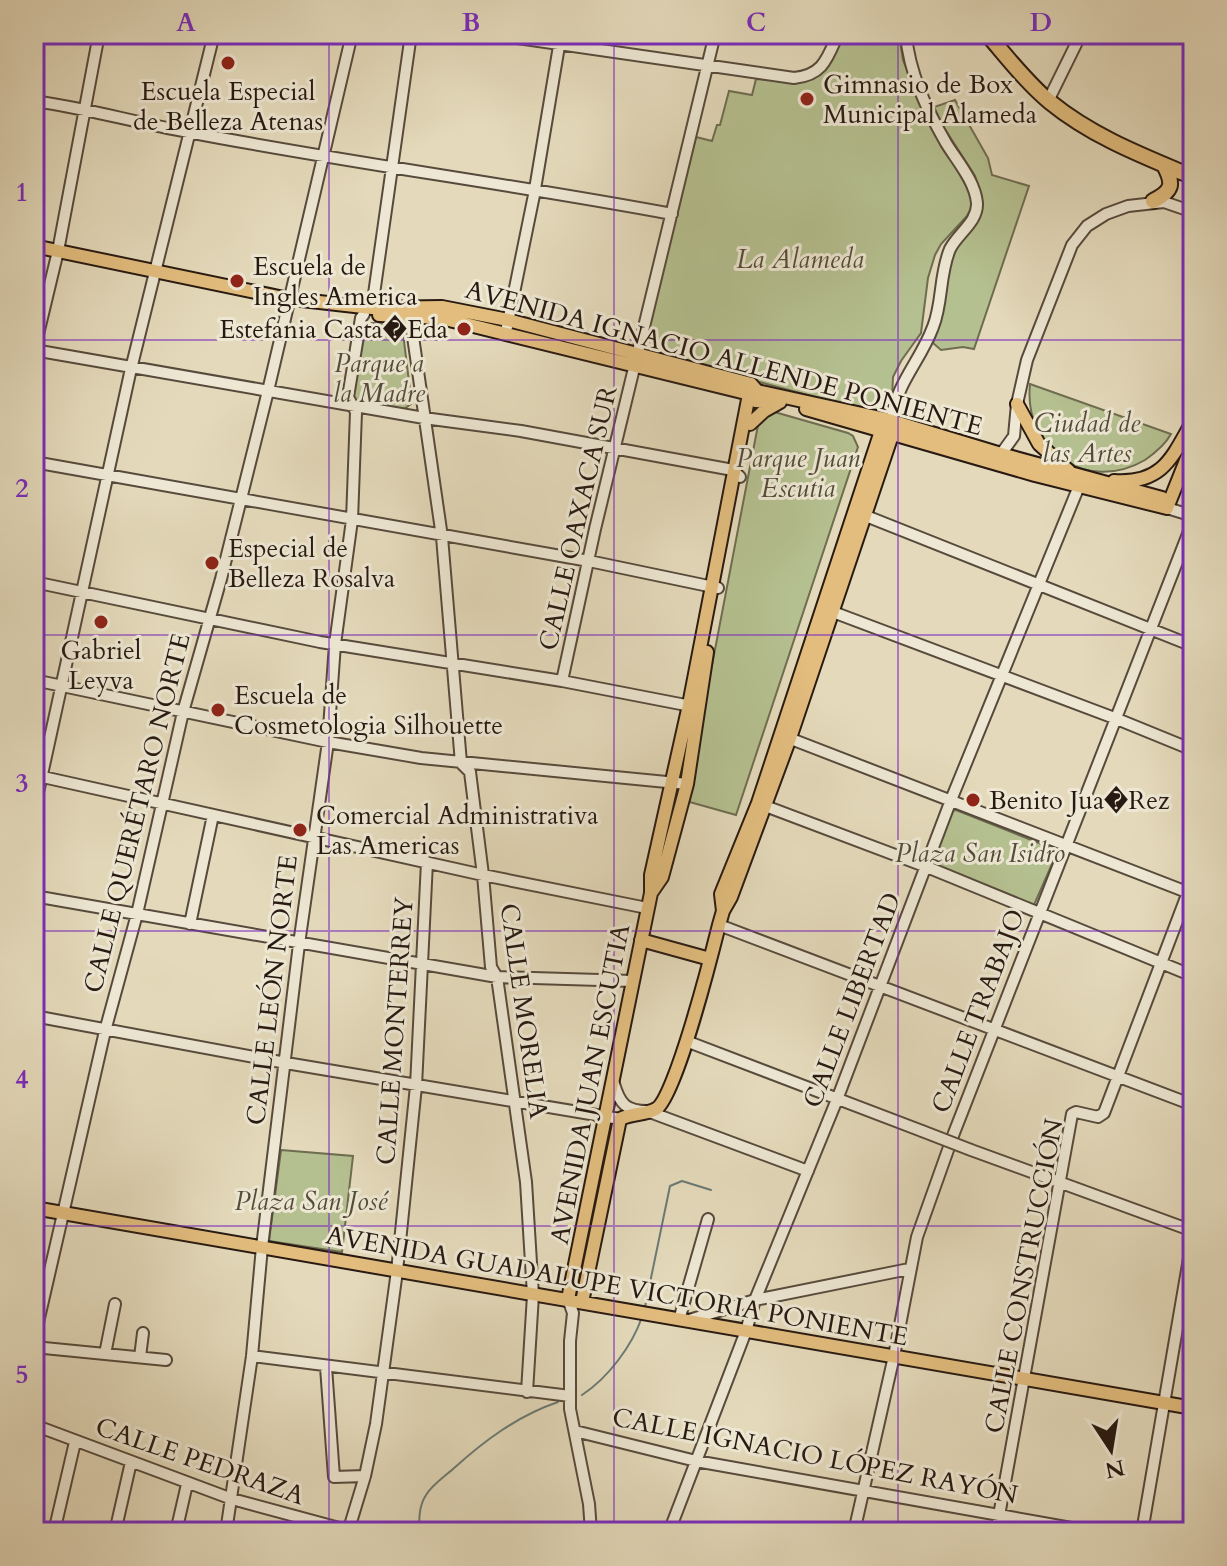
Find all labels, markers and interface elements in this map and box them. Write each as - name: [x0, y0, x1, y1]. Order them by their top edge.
- text: A: [176, 5, 196, 40]
- text: B: [462, 5, 480, 40]
- text: C: [746, 5, 766, 40]
- text: D: [1030, 5, 1052, 40]
- marker: Escuela Especial de Belleza Atenas: [219, 54, 237, 72]
- place label: Gimnasio de Box Municipal Alameda: [823, 67, 1037, 132]
- place label: Escuela Especial de Belleza Atenas: [133, 74, 323, 139]
- marker: Gimnasio de Box Municipal Alameda: [798, 90, 816, 108]
- text: 1: [15, 175, 29, 210]
- park label: La Alameda: [736, 242, 864, 277]
- place label: Escuela de Ingles America: [253, 249, 418, 314]
- marker: Escuela de Ingles America: [228, 272, 246, 290]
- street label: AVENIDA IGNACIO ALLENDE PONIENTE: [461, 272, 987, 444]
- place label: Estefania Casta�Eda: [219, 312, 448, 347]
- marker: Estefania Casta�Eda: [455, 320, 473, 338]
- park label: Parque a la Madre: [333, 346, 426, 411]
- street label: CALLE OAXACA SUR: [531, 382, 625, 654]
- park label: Ciudad de las Artes: [1034, 406, 1141, 471]
- park label: Parque Juan Escutia: [736, 441, 860, 506]
- text: 2: [15, 471, 29, 506]
- place label: Especial de Belleza Rosalva: [228, 531, 395, 596]
- marker: Especial de Belleza Rosalva: [203, 554, 221, 572]
- marker: Gabriel Leyva: [92, 613, 110, 631]
- street label: CALLE QUERÉTARO NORTE: [75, 630, 199, 996]
- place label: Gabriel Leyva: [61, 633, 142, 698]
- place label: Escuela de Cosmetologia Silhouette: [234, 678, 503, 743]
- marker: Escuela de Cosmetologia Silhouette: [209, 701, 227, 719]
- text: 3: [15, 766, 29, 801]
- place label: Benito Jua�Rez: [989, 783, 1170, 818]
- marker: Benito Jua�Rez: [964, 791, 982, 809]
- place label: Comercial Administrativa Las Americas: [316, 798, 598, 863]
- marker: Comercial Administrativa Las Americas: [291, 821, 309, 839]
- park label: Plaza San Isidro: [895, 836, 1065, 871]
- street label: CALLE LEÓN NORTE: [238, 853, 306, 1127]
- street label: CALLE LIBERTAD: [795, 887, 909, 1113]
- street label: CALLE MONTERREY: [368, 895, 422, 1166]
- street label: CALLE MORELIA: [492, 901, 556, 1121]
- street label: CALLE TRABAJO: [923, 904, 1033, 1118]
- street label: AVENIDA JUAN ESCUTIA: [542, 920, 638, 1247]
- text: 4: [15, 1062, 29, 1097]
- street label: CALLE CONSTRUCCIÓN: [976, 1116, 1072, 1436]
- park label: Plaza San José: [234, 1184, 390, 1219]
- street label: AVENIDA GUADALUPE VICTORIA PONIENTE: [323, 1217, 911, 1355]
- text: 5: [15, 1357, 29, 1392]
- street label: CALLE IGNACIO LÓPEZ RAYÓN: [609, 1399, 1021, 1513]
- street label: CALLE PEDRAZA: [91, 1409, 310, 1513]
- north arrow: [1071, 1410, 1151, 1490]
- text: N: [1102, 1452, 1127, 1485]

